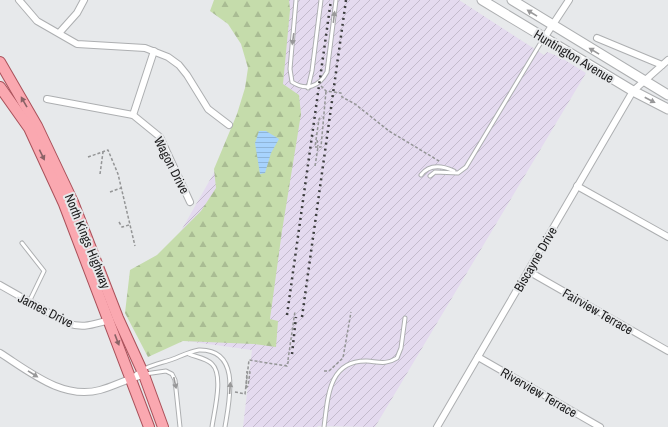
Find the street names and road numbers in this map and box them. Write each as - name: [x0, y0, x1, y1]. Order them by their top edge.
- street label: Huntington Avenue: [531, 26, 617, 87]
- street label: Wagon Drive: [150, 134, 193, 197]
- street label: North Kings Highway: [61, 191, 115, 292]
- street label: Biscayne Drive: [510, 224, 561, 295]
- street label: Fairview Terrace: [559, 284, 636, 338]
- street label: James Drive: [15, 289, 76, 332]
- street label: Riverview Terrace: [497, 364, 580, 421]

